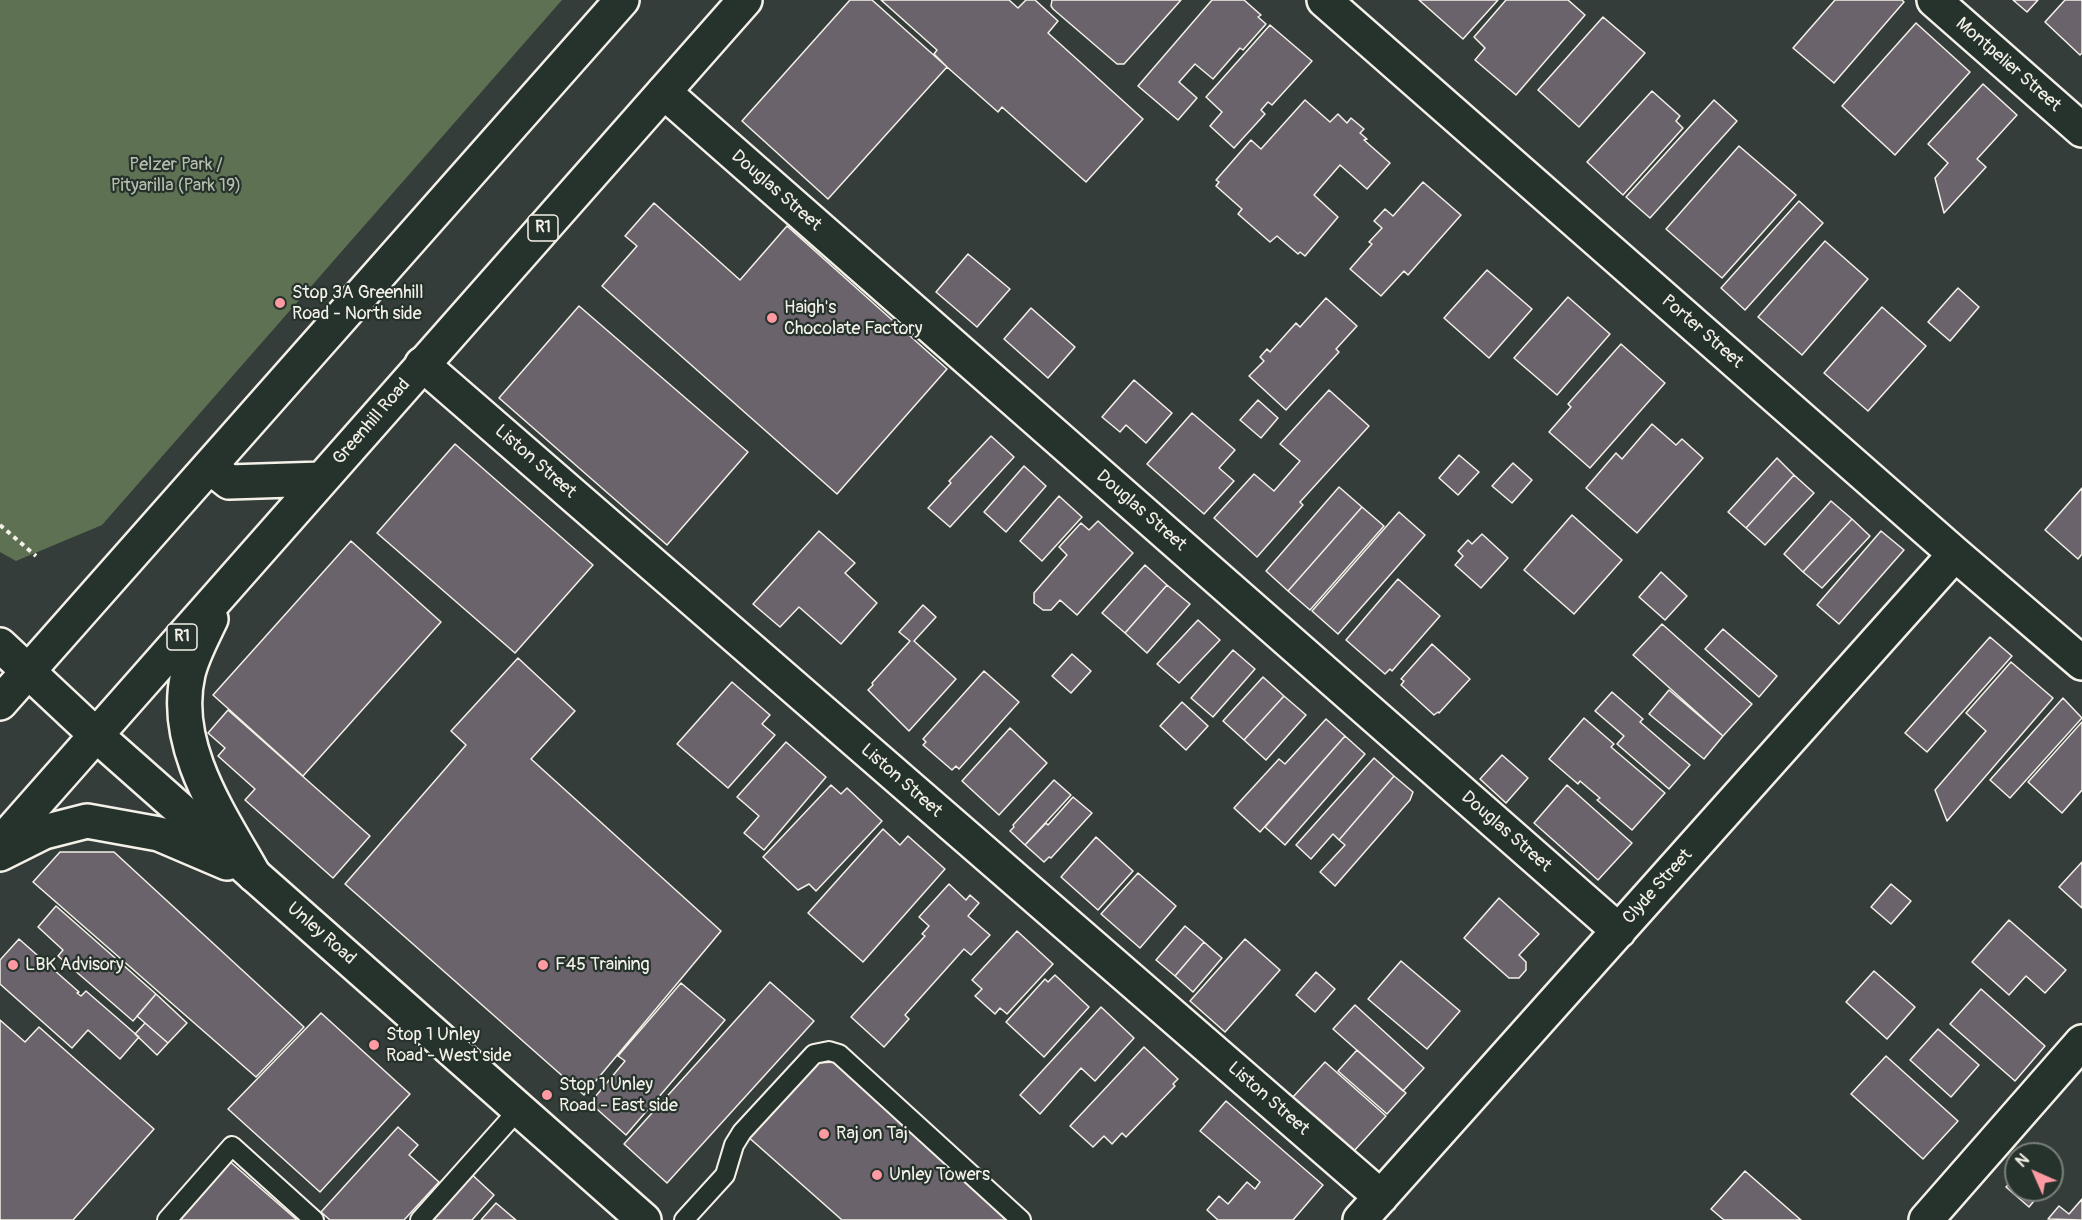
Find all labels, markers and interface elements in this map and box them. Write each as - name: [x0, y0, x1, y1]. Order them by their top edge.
- street label: Montpelier Street: [1951, 13, 2065, 117]
- street label: Douglas Street: [726, 146, 826, 236]
- park label: Pelzer Park / Pityarilla (Park 19): [111, 154, 241, 196]
- road number: R1: [528, 215, 558, 241]
- place label: Stop 3A Greenhill Road - North side: [292, 282, 424, 324]
- street label: Porter Street: [1657, 291, 1747, 373]
- marker: Stop 3A Greenhill Road - North side: [273, 296, 287, 310]
- place label: Haigh's Chocolate Factory: [784, 297, 922, 340]
- marker: Haigh's Chocolate Factory: [765, 311, 779, 325]
- street label: Greenhill Road: [329, 374, 415, 470]
- street label: Liston Street: [490, 421, 580, 503]
- street label: Douglas Street: [1091, 466, 1191, 556]
- road number: R1: [167, 624, 197, 650]
- street label: Liston Street: [856, 740, 946, 822]
- street label: Douglas Street: [1456, 787, 1556, 877]
- street label: Clyde Street: [1619, 845, 1697, 929]
- street label: Unley Road: [282, 898, 360, 970]
- place label: LBK Advisory: [25, 954, 124, 976]
- place label: F45 Training: [555, 954, 650, 976]
- marker: LBK Advisory: [6, 958, 20, 972]
- marker: F45 Training: [536, 958, 550, 972]
- place label: Stop 1 Unley Road - West side: [386, 1024, 511, 1066]
- marker: Stop 1 Unley Road - West side: [367, 1038, 381, 1052]
- street label: Liston Street: [1223, 1058, 1313, 1140]
- place label: Stop 1 Unley Road - East side: [559, 1074, 678, 1116]
- marker: Stop 1 Unley Road - East side: [540, 1088, 554, 1102]
- place label: Raj on Taj: [836, 1123, 908, 1145]
- marker: Raj on Taj: [817, 1127, 831, 1141]
- north arrow: [2004, 1142, 2064, 1202]
- text: N: [2012, 1150, 2034, 1172]
- place label: Unley Towers: [889, 1164, 990, 1186]
- marker: Unley Towers: [870, 1168, 884, 1182]

